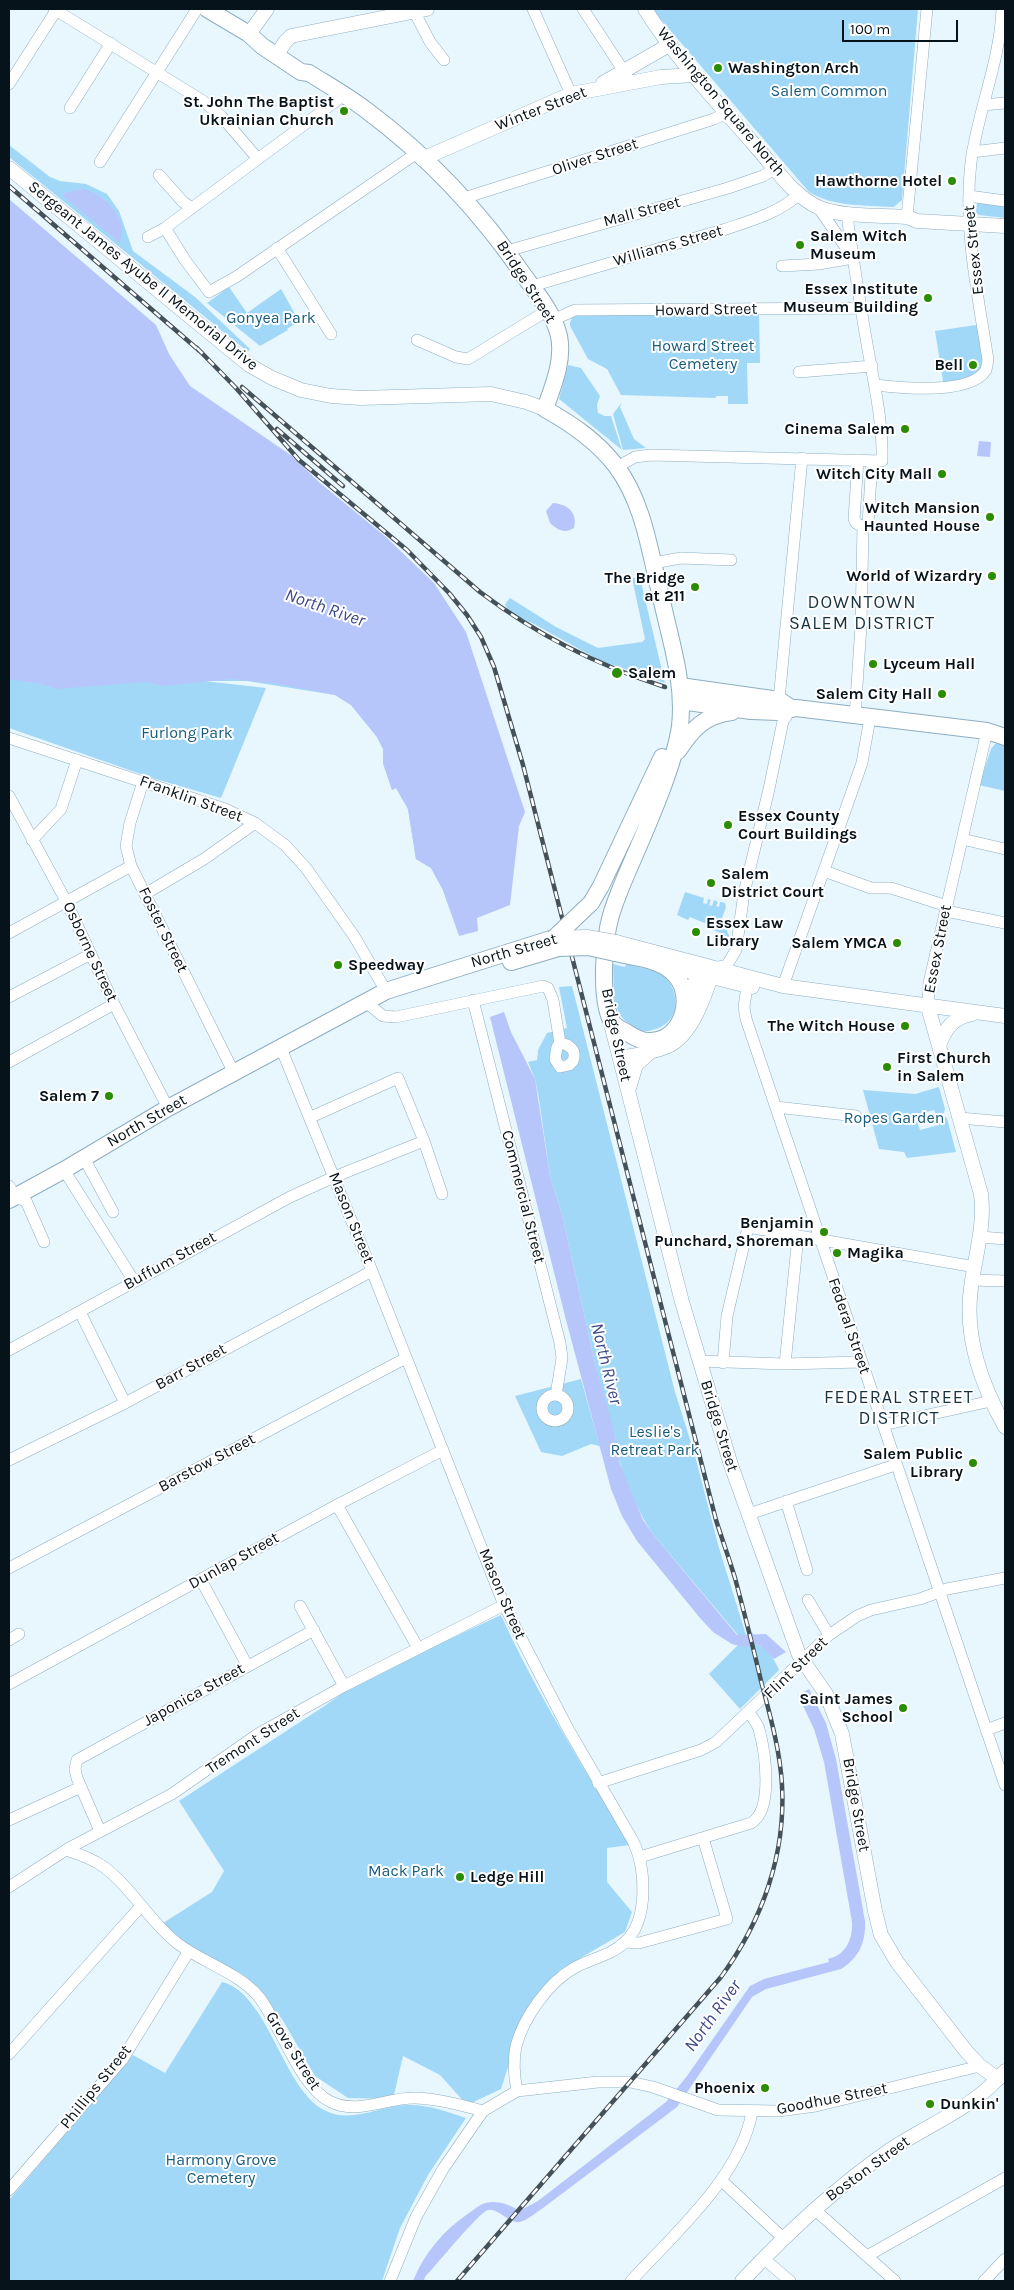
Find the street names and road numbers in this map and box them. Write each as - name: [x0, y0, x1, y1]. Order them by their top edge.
- street label: Washington Square North: [653, 24, 789, 180]
- street label: Winter Street: [493, 83, 589, 135]
- street label: Oliver Street: [550, 134, 640, 180]
- street label: Sergeant James Ayube II Memorial Drive: [24, 177, 262, 375]
- street label: Mall Street: [601, 192, 683, 232]
- street label: Essex Street: [960, 204, 988, 296]
- street label: Williams Street: [611, 221, 725, 271]
- street label: Bridge Street: [492, 237, 560, 327]
- street label: Howard Street: [654, 300, 758, 320]
- street label: Franklin Street: [137, 771, 245, 827]
- street label: Foster Street: [134, 884, 192, 976]
- street label: Osborne Street: [58, 899, 122, 1005]
- street label: Essex Street: [920, 903, 956, 995]
- street label: North Street: [469, 930, 559, 972]
- street label: Bridge Street: [597, 987, 635, 1083]
- street label: North Street: [104, 1090, 190, 1152]
- street label: Commercial Street: [497, 1128, 549, 1266]
- street label: Mason Street: [324, 1169, 378, 1267]
- street label: Buffum Street: [120, 1228, 220, 1294]
- street label: Federal Street: [824, 1275, 874, 1377]
- street label: Barr Street: [152, 1340, 230, 1394]
- street label: Bridge Street: [696, 1378, 742, 1474]
- street label: Barstow Street: [155, 1429, 259, 1497]
- street label: Dunlap Street: [185, 1528, 283, 1594]
- street label: Mason Street: [474, 1546, 530, 1642]
- street label: Flint Street: [760, 1633, 832, 1703]
- street label: Japonica Street: [140, 1659, 248, 1731]
- street label: Tremont Street: [203, 1704, 303, 1778]
- street label: Bridge Street: [838, 1757, 874, 1853]
- street label: Grove Street: [261, 2008, 325, 2094]
- street label: Phillips Street: [56, 2041, 136, 2133]
- street label: Goodhue Street: [775, 2079, 889, 2119]
- street label: Boston Street: [822, 2132, 914, 2206]

